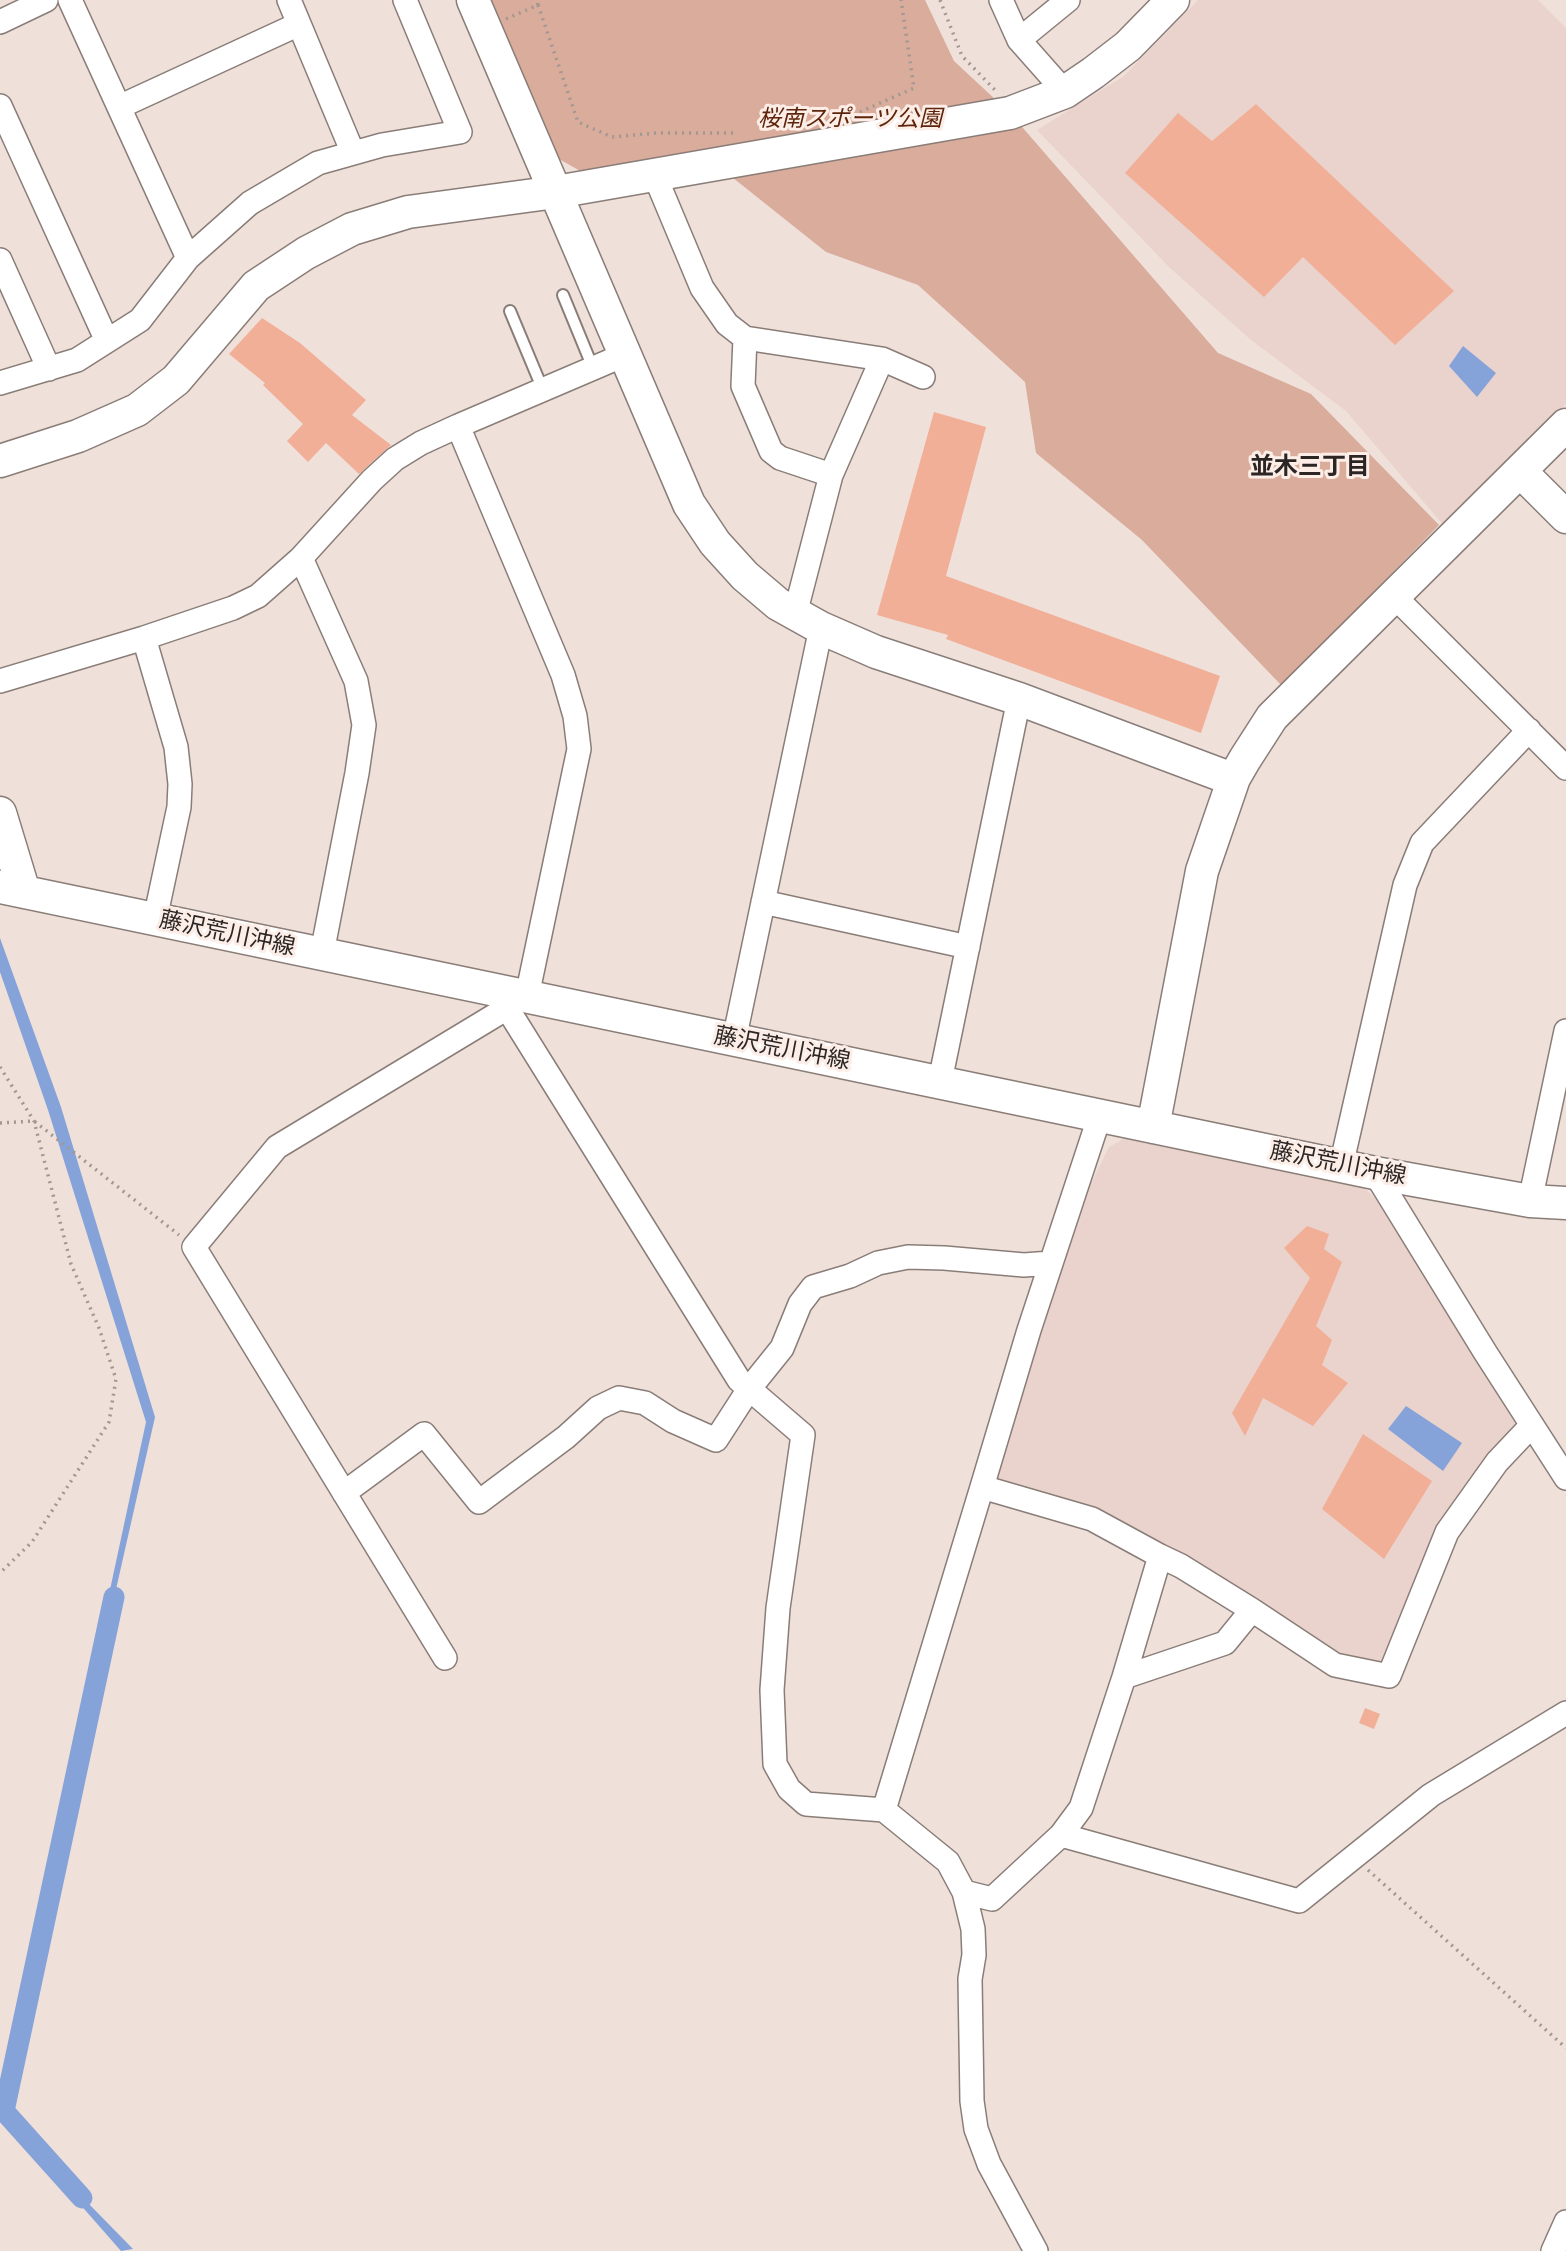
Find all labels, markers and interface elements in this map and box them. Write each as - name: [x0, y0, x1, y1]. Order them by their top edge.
- park label: 桜南スポーツ公園: [758, 106, 942, 134]
- district label: 並木三丁目: [1250, 453, 1370, 481]
- street label: 藤沢荒川沖線: [157, 906, 297, 962]
- street label: 藤沢荒川沖線: [712, 1022, 852, 1076]
- street label: 藤沢荒川沖線: [1268, 1137, 1408, 1191]

